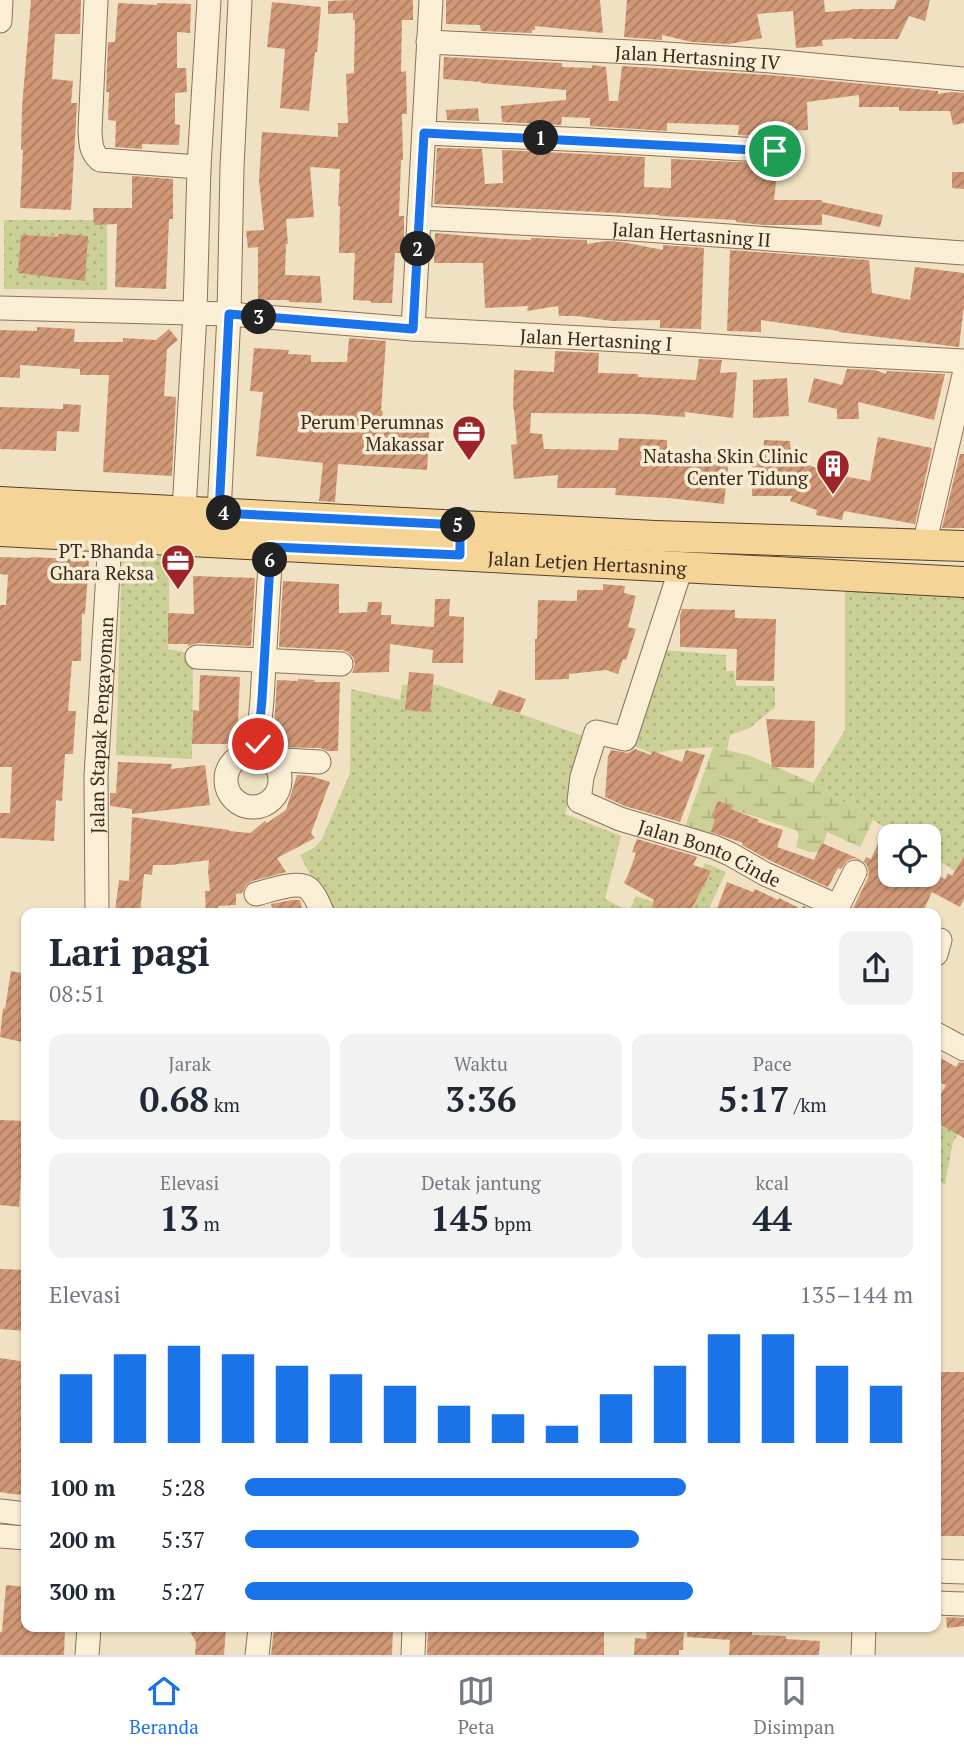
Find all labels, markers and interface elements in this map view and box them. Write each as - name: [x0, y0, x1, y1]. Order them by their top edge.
- street label: Jalan Hertasning IV: [614, 39, 781, 74]
- pin: 1: [524, 120, 558, 156]
- pin: [745, 121, 805, 181]
- text: 1: [535, 125, 546, 150]
- icon: arrive: [756, 132, 794, 170]
- street label: Jalan Hertasning II: [611, 215, 772, 252]
- pin: 2: [400, 232, 436, 266]
- text: 2: [412, 236, 423, 261]
- pin: 3: [242, 300, 276, 334]
- text: 3: [253, 304, 264, 329]
- street label: Jalan Hertasning I: [519, 322, 673, 356]
- place label: Perum Perumnas Makassar: [300, 409, 445, 456]
- office icon: Perum Perumnas Makassar: [450, 413, 488, 462]
- place label: Natasha Skin Clinic Center Tidung: [643, 443, 809, 490]
- building icon: Natasha Skin Clinic Center Tidung: [814, 447, 852, 496]
- pin: 4: [206, 496, 242, 530]
- text: 4: [218, 500, 229, 525]
- pin: 5: [440, 508, 476, 542]
- text: 5: [452, 512, 463, 537]
- place label: PT. Bhanda Ghara Reksa: [50, 538, 154, 585]
- office icon: PT. Bhanda Ghara Reksa: [159, 542, 197, 591]
- pin: 6: [252, 542, 288, 578]
- street label: Jalan Letjen Hertasning: [487, 544, 688, 580]
- text: 6: [264, 547, 275, 572]
- street label: Jalan Stapak Pengayoman: [84, 616, 118, 834]
- pin: [228, 714, 288, 774]
- icon: check: [239, 725, 277, 763]
- street label: Jalan Bonto Cinde: [636, 813, 785, 892]
- map controls: [878, 824, 941, 887]
- button: locate: [878, 824, 941, 887]
- text: Lari pagi: [49, 927, 210, 977]
- button: share: [839, 931, 913, 1005]
- text: 08:51: [49, 978, 106, 1009]
- text: Jarak: [168, 1051, 211, 1076]
- text: Waktu: [454, 1051, 508, 1076]
- text: Pace: [753, 1051, 792, 1076]
- text: 0.68: [139, 1076, 209, 1122]
- text: 3:36: [445, 1076, 517, 1122]
- text: 5:17: [718, 1076, 789, 1122]
- text: km: [209, 1092, 240, 1117]
- text: /km: [789, 1092, 827, 1117]
- text: Elevasi: [160, 1170, 219, 1195]
- text: Detak jantung: [421, 1170, 541, 1195]
- text: kcal: [755, 1170, 789, 1195]
- text: 13: [159, 1195, 199, 1241]
- text: 145: [430, 1195, 490, 1241]
- text: 44: [753, 1195, 792, 1241]
- text: m: [199, 1211, 220, 1236]
- text: bpm: [490, 1211, 532, 1236]
- text: Elevasi: [49, 1279, 121, 1310]
- text: 135–144 m: [800, 1279, 913, 1310]
- text: 100 m: [49, 1472, 115, 1503]
- text: 5:28: [161, 1472, 205, 1503]
- text: 200 m: [49, 1524, 115, 1555]
- text: 5:37: [161, 1524, 205, 1555]
- text: 300 m: [49, 1576, 115, 1607]
- text: 5:27: [161, 1576, 205, 1607]
- tab: Beranda: [129, 1672, 199, 1739]
- tab: Peta: [457, 1672, 495, 1739]
- tab: Disimpan: [754, 1672, 835, 1739]

